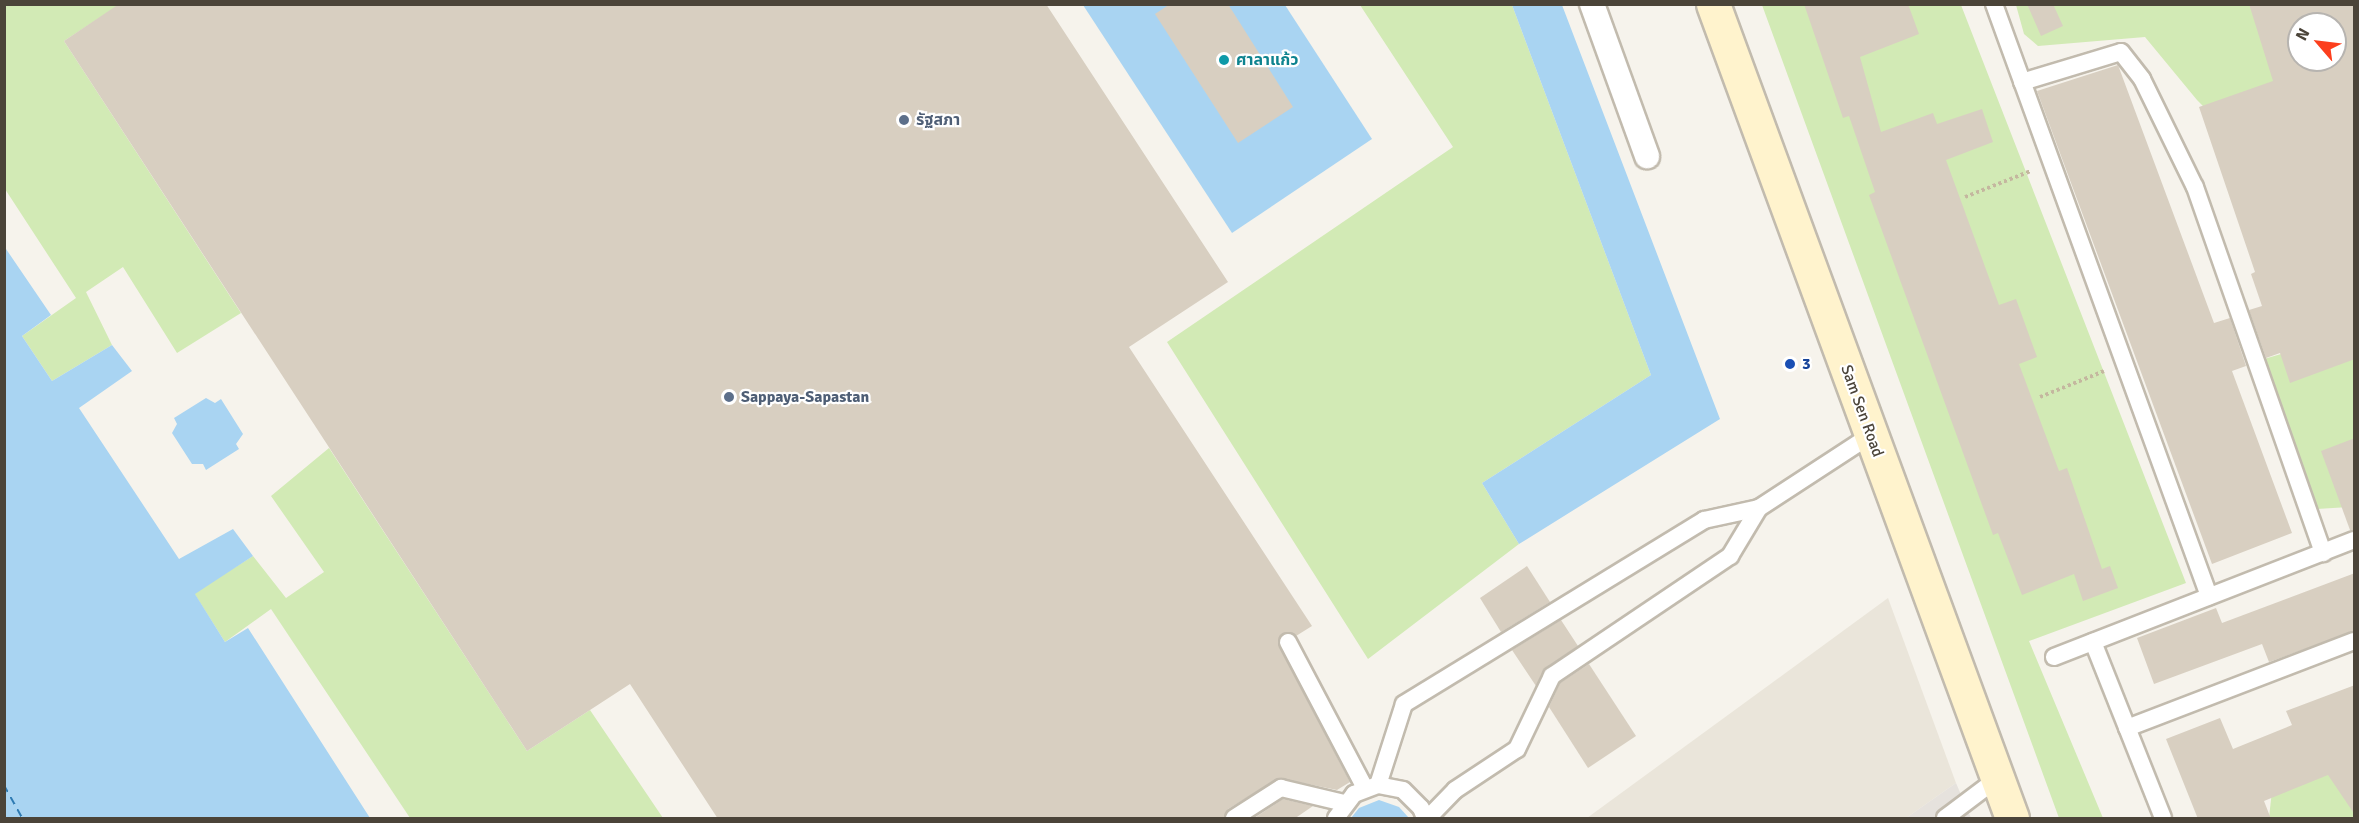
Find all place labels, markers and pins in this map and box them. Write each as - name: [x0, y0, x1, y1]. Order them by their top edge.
- place label: ศาลาแก้ว: [1236, 50, 1299, 70]
- marker: ศาลาแก้ว: [1217, 53, 1231, 67]
- place label: รัฐสภา: [916, 110, 960, 130]
- marker: รัฐสภา: [897, 113, 911, 127]
- place label: 3: [1802, 354, 1811, 374]
- marker: 3: [1783, 357, 1797, 371]
- place label: Sappaya-Sapastan: [741, 387, 869, 407]
- marker: Sappaya-Sapastan: [722, 390, 736, 404]

